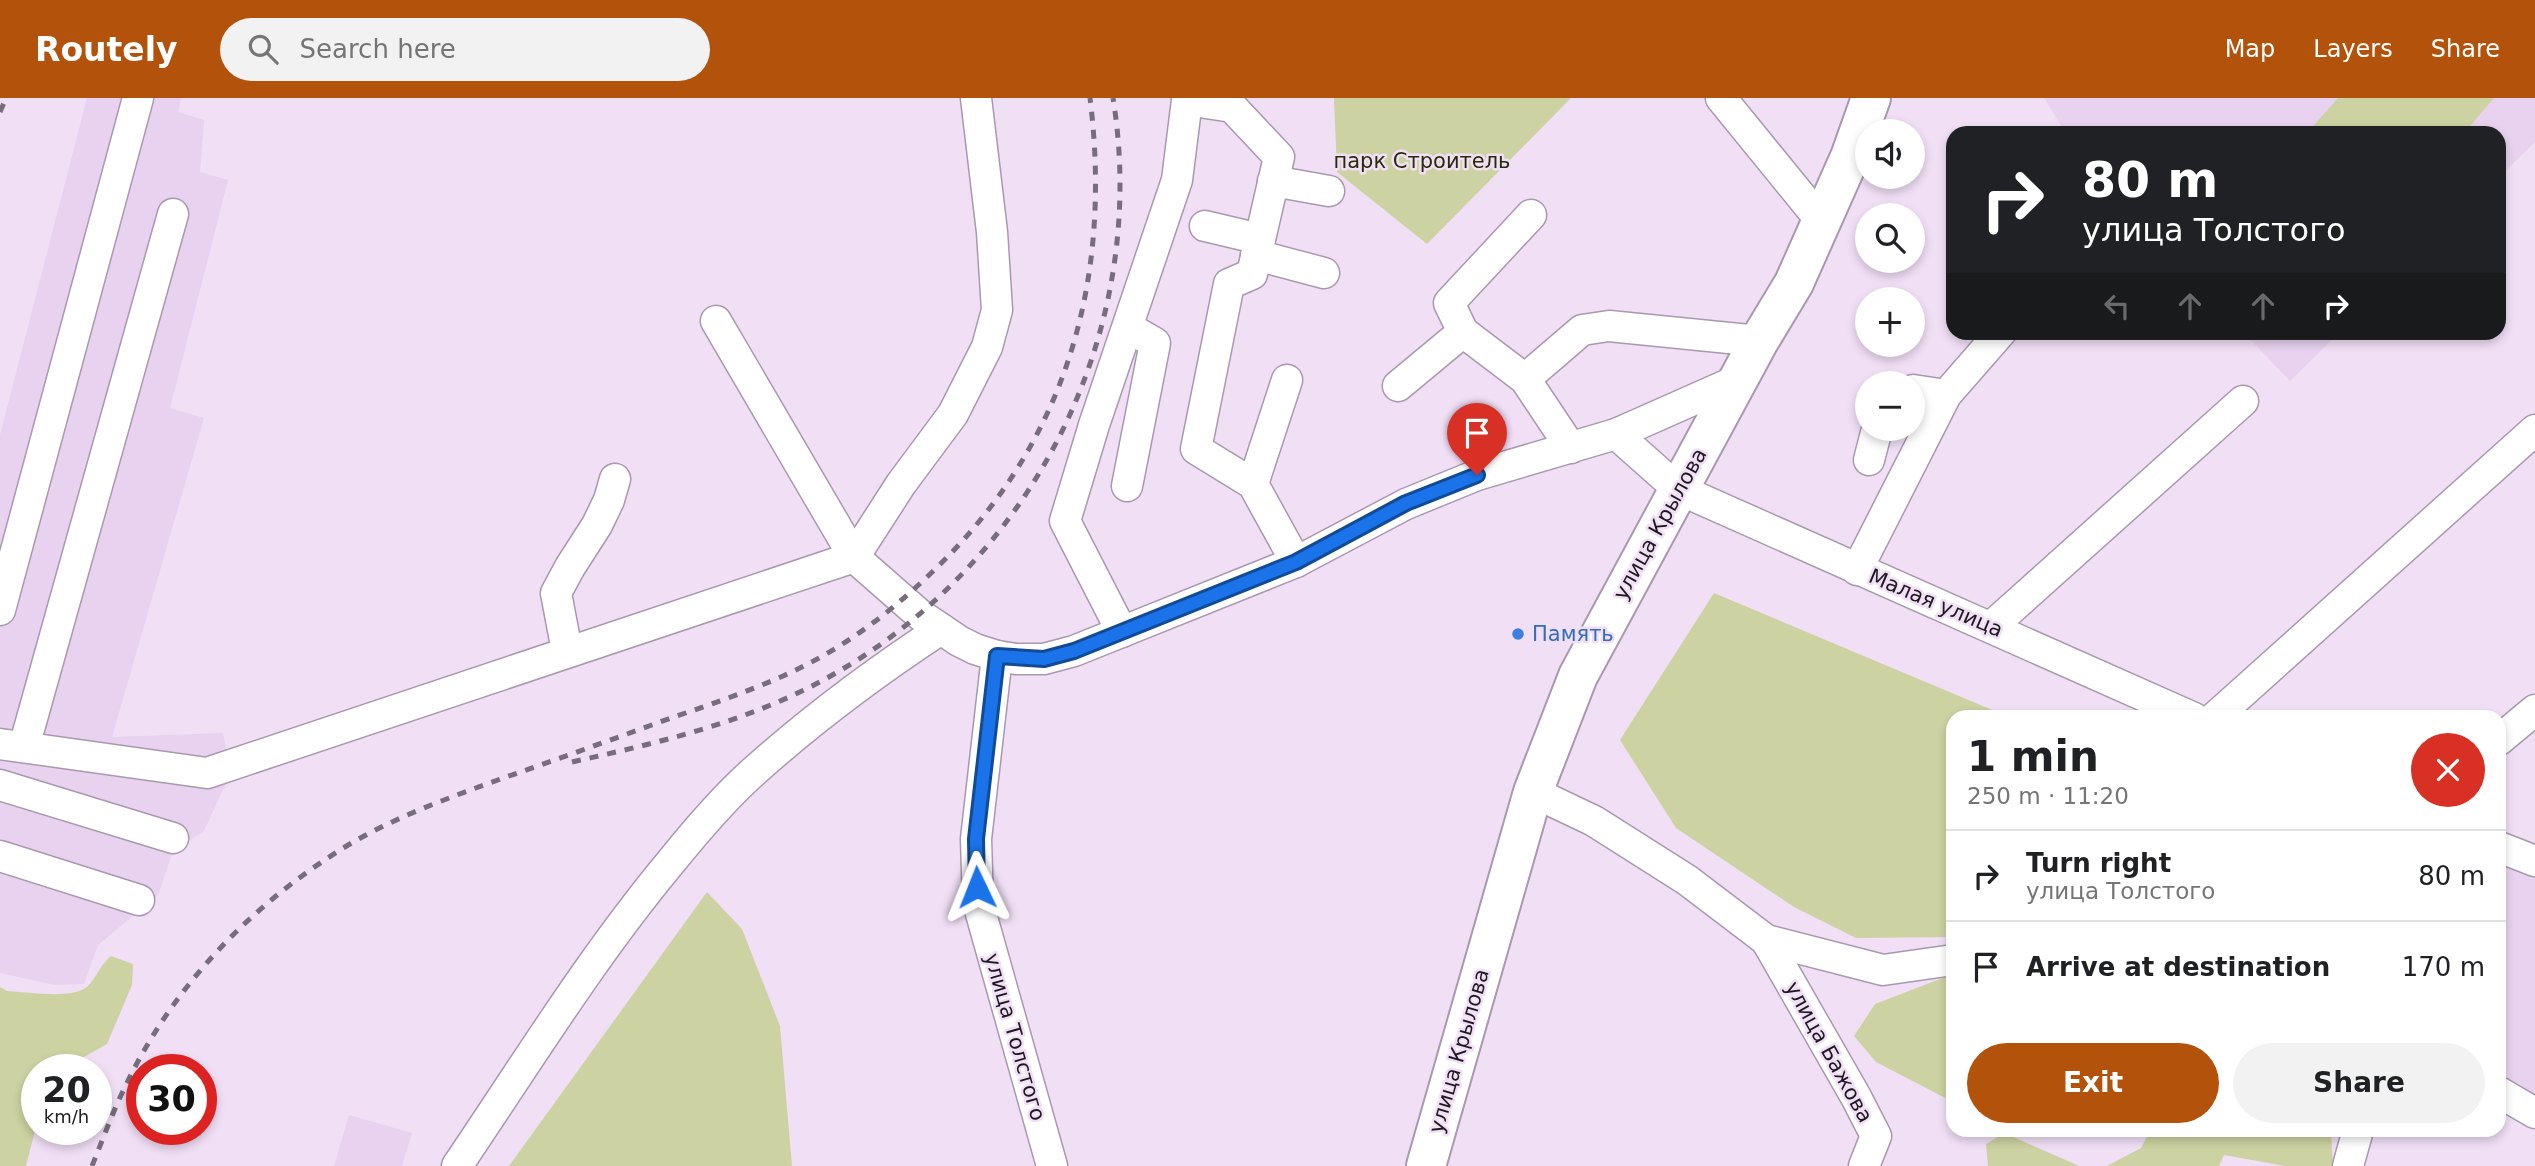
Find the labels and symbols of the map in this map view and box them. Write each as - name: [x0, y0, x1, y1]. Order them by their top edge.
- park label: парк Строитель: [1334, 149, 1510, 173]
- pin: [1447, 403, 1507, 475]
- street label: улица Крылова: [1608, 444, 1712, 604]
- street label: Малая улица: [1865, 564, 2007, 642]
- place label: Память: [1532, 622, 1614, 646]
- marker: Память: [1510, 626, 1526, 642]
- position arrow: [940, 850, 1014, 924]
- street label: улица Толстого: [980, 951, 1050, 1123]
- street label: улица Крылова: [1424, 966, 1494, 1136]
- street label: улица Бажова: [1780, 977, 1878, 1127]
- speed limit sign: 30: [126, 1054, 217, 1145]

